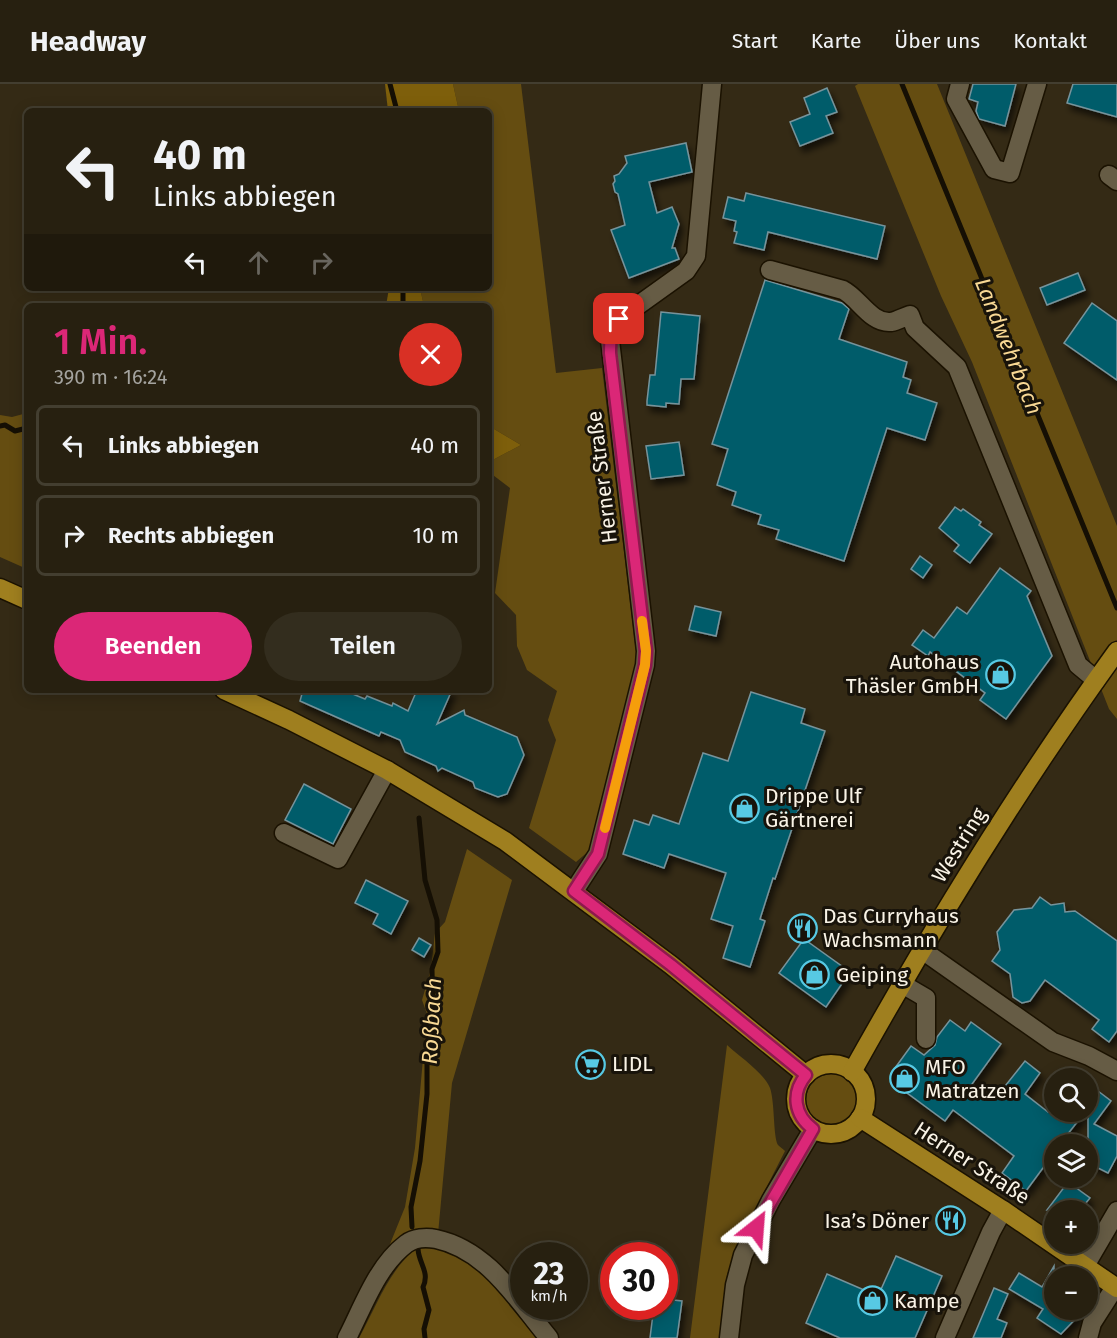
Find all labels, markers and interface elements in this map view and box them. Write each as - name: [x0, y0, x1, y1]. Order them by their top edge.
- text: Headway: [30, 25, 146, 58]
- text: Start: [732, 28, 778, 54]
- text: Karte: [811, 28, 861, 54]
- text: Über uns: [894, 28, 980, 54]
- text: Kontakt: [1013, 28, 1087, 54]
- text: 40 m: [153, 130, 247, 180]
- icon: left: [54, 132, 132, 210]
- text: Links abbiegen: [153, 181, 337, 213]
- icon: left: [179, 246, 212, 279]
- icon: ahead: [242, 246, 275, 279]
- icon: right: [305, 246, 338, 279]
- water label: Landwehrbach: [969, 274, 1048, 419]
- pin: [593, 293, 644, 344]
- icon: arrive: [602, 302, 635, 335]
- text: 1 Min.: [54, 320, 147, 364]
- button: close: [399, 323, 462, 386]
- text: 390 m · 16:24: [54, 365, 167, 389]
- street label: Herner Straße: [581, 409, 623, 545]
- icon: left: [57, 429, 90, 462]
- text: Links abbiegen: [108, 432, 259, 459]
- text: 40 m: [410, 432, 459, 459]
- icon: right: [57, 519, 90, 552]
- text: Rechts abbiegen: [108, 522, 274, 549]
- text: 10 m: [413, 522, 459, 549]
- button: Beenden: [54, 612, 252, 681]
- button: Teilen: [264, 612, 462, 681]
- place label: Autohaus Thäsler GmbH: [846, 649, 979, 699]
- shop icon: Autohaus Thäsler GmbH: [984, 658, 1016, 690]
- place label: Drippe Ulf Gärtnerei: [765, 783, 864, 833]
- shop icon: Drippe Ulf Gärtnerei: [728, 792, 760, 824]
- street label: Westring: [926, 803, 992, 887]
- place label: Das Curryhaus Wachsmann: [823, 903, 959, 953]
- restaurant icon: Das Curryhaus Wachsmann: [786, 912, 818, 944]
- shop icon: Geiping: [799, 959, 831, 991]
- place label: Geiping: [836, 962, 908, 988]
- water label: Roßbach: [416, 977, 447, 1065]
- supermarket icon: LIDL: [575, 1048, 607, 1080]
- place label: LIDL: [612, 1051, 653, 1077]
- place label: MFO Matratzen: [925, 1054, 1020, 1104]
- shop icon: MFO Matratzen: [888, 1063, 920, 1095]
- map controls: [1044, 1068, 1098, 1320]
- button: search: [1044, 1068, 1098, 1122]
- street label: Herner Straße: [909, 1116, 1035, 1210]
- button: layers: [1044, 1134, 1098, 1188]
- position arrow: [724, 1196, 788, 1260]
- button: +: [1044, 1200, 1098, 1254]
- restaurant icon: Isa’s Döner: [934, 1205, 966, 1237]
- place label: Isa’s Döner: [824, 1208, 929, 1234]
- speed limit sign: 30: [600, 1242, 678, 1320]
- text: 23: [534, 1256, 564, 1292]
- button: −: [1044, 1266, 1098, 1320]
- shop icon: Kampe: [857, 1285, 889, 1317]
- text: km/h: [530, 1287, 568, 1305]
- place label: Kampe: [894, 1288, 960, 1314]

